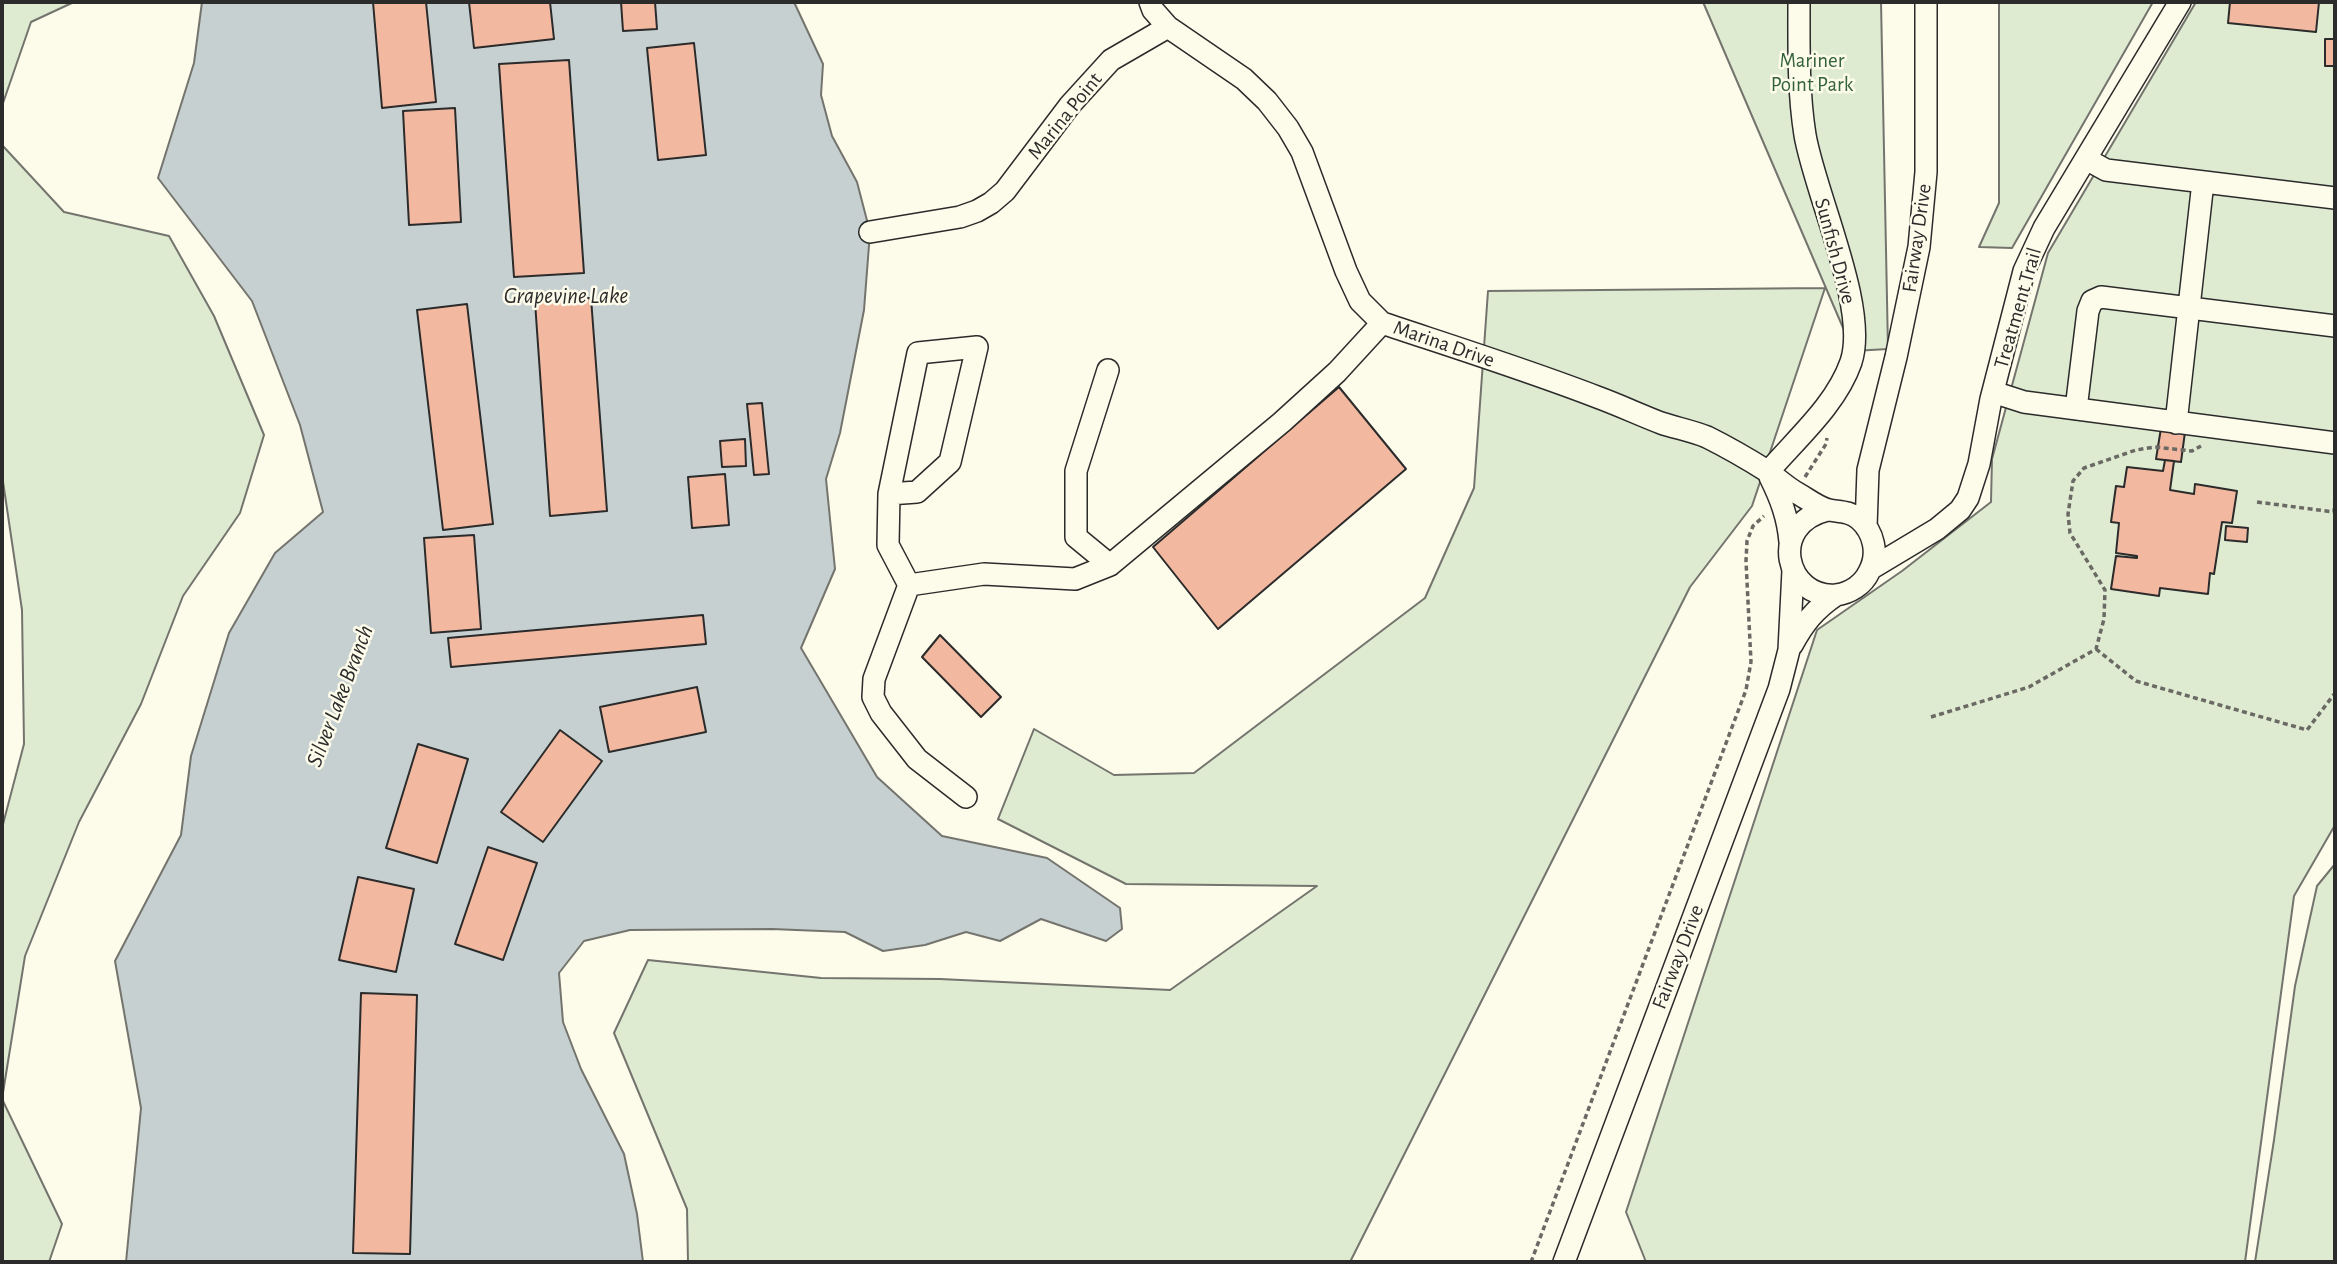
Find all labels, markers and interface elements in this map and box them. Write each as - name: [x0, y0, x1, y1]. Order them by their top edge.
- park label: Mariner Point Park: [1771, 48, 1853, 98]
- street label: Marina Point: [1022, 67, 1108, 165]
- street label: Fairway Drive: [1897, 182, 1937, 294]
- street label: Sunfish Drive: [1809, 195, 1861, 307]
- street label: Treatment Trail: [1989, 245, 2047, 371]
- water label: Grapevine Lake: [504, 282, 628, 310]
- street label: Marina Drive: [1390, 315, 1498, 373]
- water label: Silver Lake Branch: [300, 621, 380, 771]
- street label: Fairway Drive: [1647, 901, 1709, 1013]

